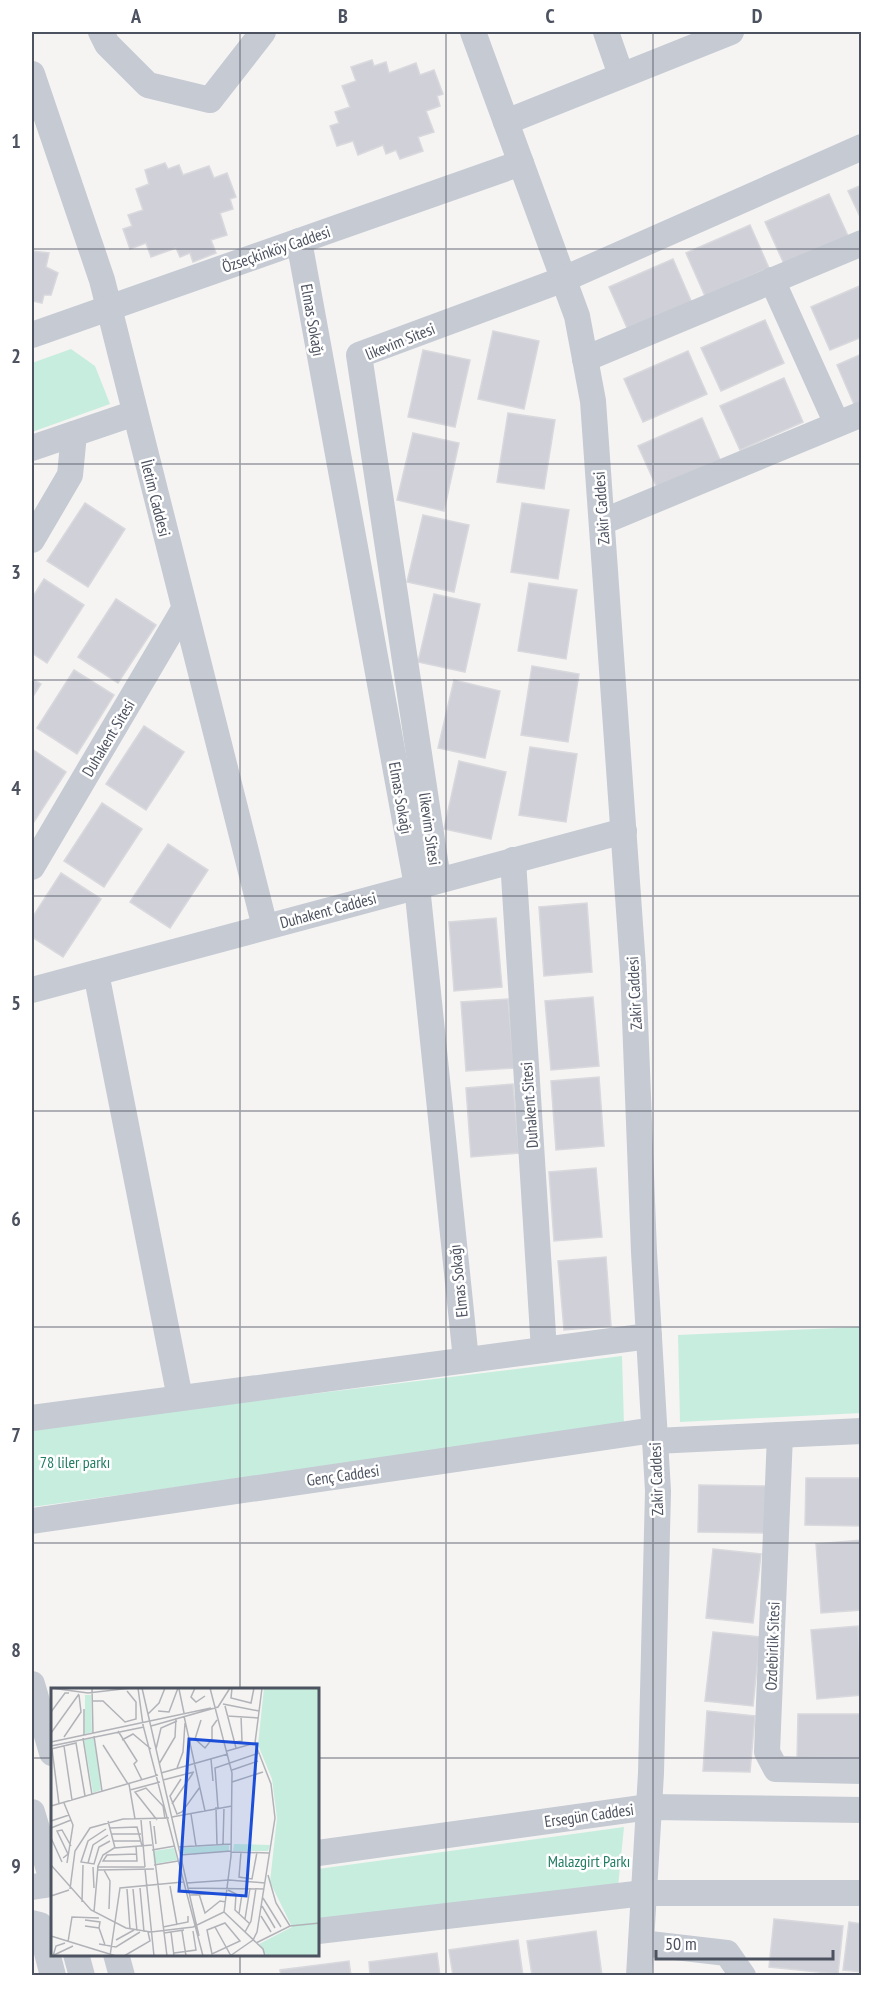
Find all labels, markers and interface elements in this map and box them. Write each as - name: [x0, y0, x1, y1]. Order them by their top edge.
- text: A: [130, 3, 142, 29]
- text: B: [338, 3, 348, 29]
- text: C: [545, 3, 555, 29]
- text: D: [752, 3, 763, 29]
- text: 1: [11, 128, 21, 154]
- street label: Özseçkinköy Caddesi: [219, 221, 333, 277]
- street label: Elmas Sokağı: [297, 282, 329, 358]
- street label: likevim Sitesi: [362, 318, 438, 364]
- text: 2: [11, 343, 21, 369]
- street label: İletim Caddesi: [137, 457, 175, 539]
- street label: Zakir Caddesi: [588, 471, 614, 545]
- text: 3: [11, 559, 21, 585]
- street label: Duhakent Sitesi: [77, 696, 139, 780]
- street label: Elmas Sokağı: [385, 760, 417, 836]
- text: 4: [11, 775, 21, 801]
- street label: likevim Sitesi: [415, 791, 445, 867]
- street label: Duhakent Caddesi: [278, 888, 378, 932]
- street label: Zakir Caddesi: [622, 956, 646, 1030]
- text: 5: [11, 990, 21, 1016]
- street label: Duhakent Sitesi: [516, 1061, 542, 1149]
- text: 6: [11, 1206, 21, 1232]
- street label: Elmas Sokağı: [444, 1244, 472, 1318]
- text: 7: [11, 1422, 21, 1448]
- street label: Zakir Caddesi: [645, 1442, 667, 1516]
- park label: 78 liler parkı: [40, 1452, 110, 1472]
- street label: Genç Caddesi: [305, 1460, 381, 1490]
- street label: Ozdebirlik Sitesi: [760, 1601, 784, 1691]
- text: 8: [11, 1637, 21, 1663]
- inset map: [51, 1688, 320, 1956]
- street label: Ersegün Caddesi: [543, 1799, 635, 1831]
- park label: Malazgirt Parkı: [548, 1851, 630, 1871]
- text: 9: [11, 1853, 21, 1879]
- scale bar: [656, 1923, 833, 1961]
- text: 50 m: [665, 1932, 697, 1955]

